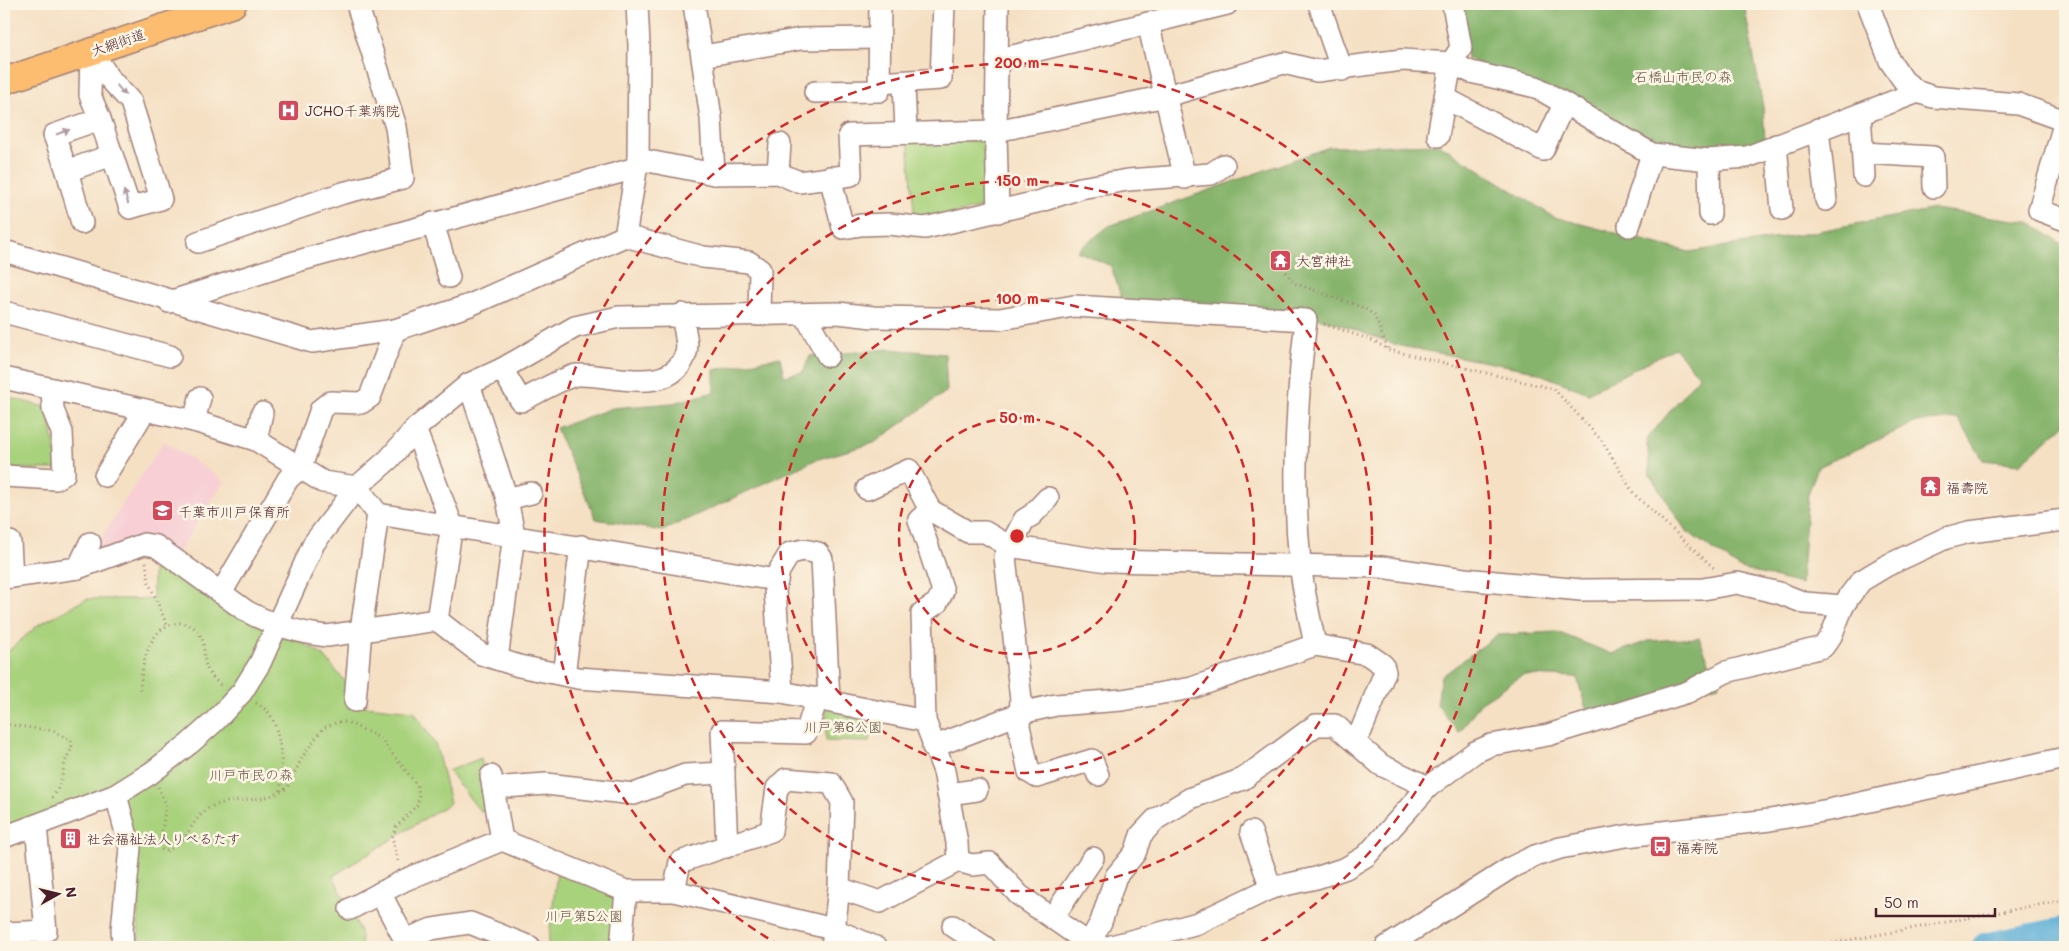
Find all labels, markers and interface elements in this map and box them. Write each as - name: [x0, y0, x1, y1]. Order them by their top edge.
- street label: 大網街道: [88, 24, 148, 60]
- text: 200 m: [995, 52, 1040, 72]
- park label: 石橋山市民の森: [1634, 67, 1732, 86]
- one-way arrow: [115, 84, 126, 97]
- hospital icon: JCHO千葉病院: [277, 98, 301, 122]
- place label: JCHO千葉病院: [305, 101, 400, 120]
- one-way arrow: [56, 127, 71, 135]
- text: 150 m: [996, 170, 1038, 190]
- one-way arrow: [122, 190, 129, 205]
- temple icon: 大宮神社: [1268, 248, 1292, 272]
- place label: 大宮神社: [1296, 251, 1352, 270]
- text: 100 m: [995, 288, 1039, 308]
- text: 50 m: [999, 407, 1035, 427]
- temple icon: 福壽院: [1918, 475, 1942, 499]
- place label: 福壽院: [1946, 478, 1988, 497]
- school or university icon: 千葉市川戸保育所: [150, 499, 174, 523]
- place label: 千葉市川戸保育所: [178, 502, 290, 521]
- centre of rings: [1008, 527, 1026, 545]
- park label: 川戸第6公園: [804, 717, 882, 736]
- park label: 川戸市民の森: [209, 765, 293, 784]
- building icon: 社会福祉法人りべるたす: [59, 826, 83, 850]
- place label: 社会福祉法人りべるたす: [87, 829, 241, 848]
- bus stop icon: 福寿院: [1648, 835, 1672, 859]
- place label: 福寿院: [1676, 838, 1718, 857]
- north arrow: [32, 868, 82, 918]
- text: N: [61, 886, 82, 899]
- scale bar: [1876, 886, 1995, 918]
- text: 50 m: [1884, 892, 1919, 912]
- park label: 川戸第5公園: [545, 906, 623, 925]

